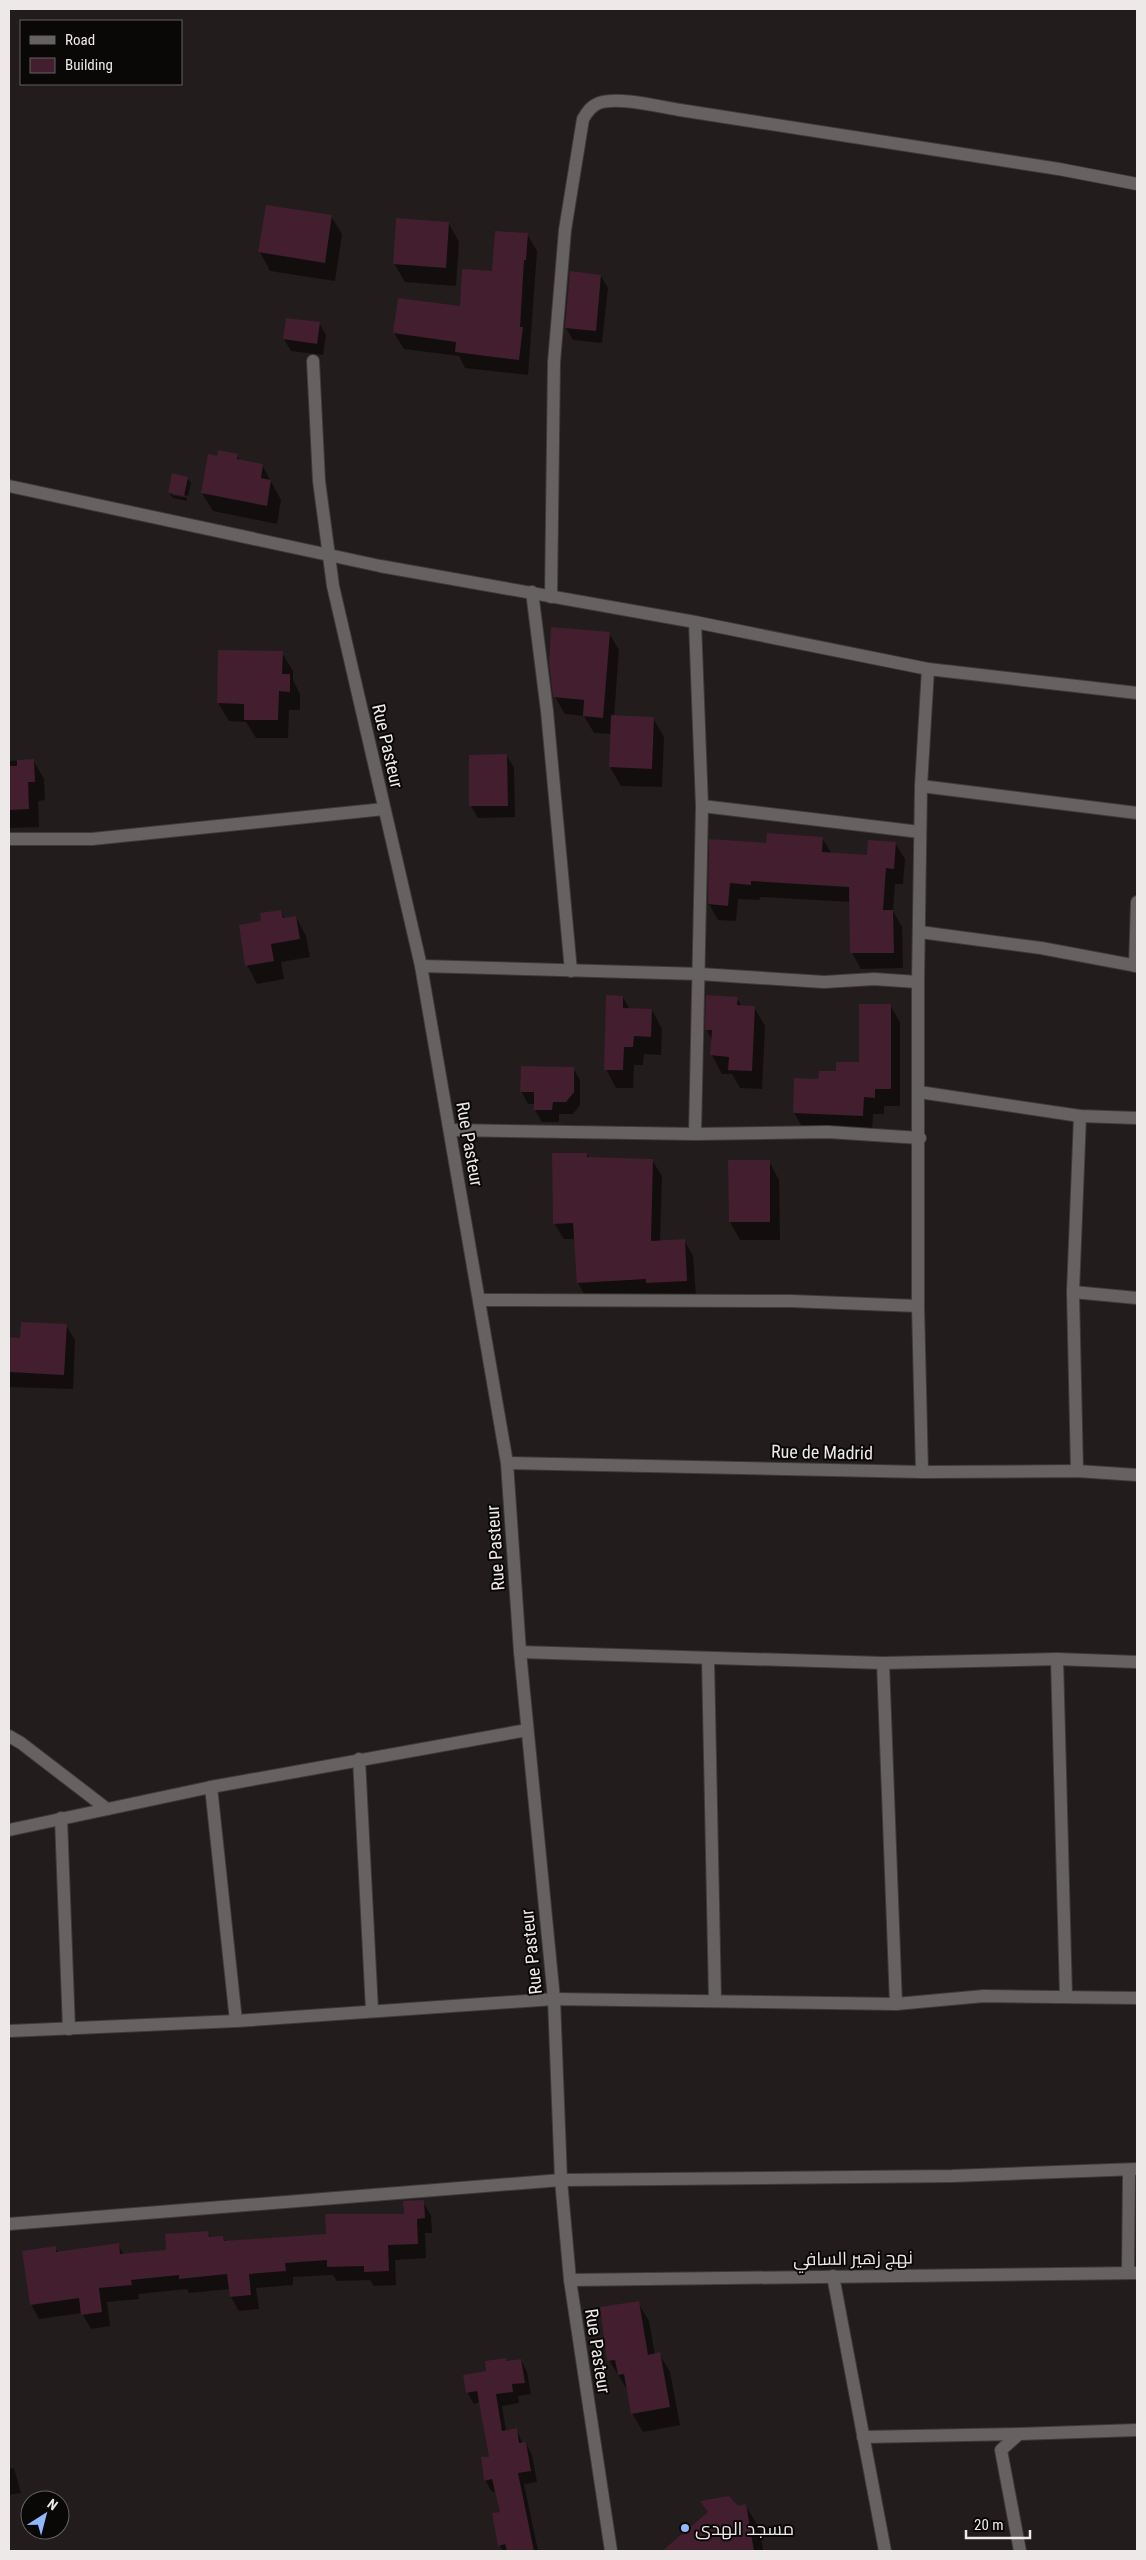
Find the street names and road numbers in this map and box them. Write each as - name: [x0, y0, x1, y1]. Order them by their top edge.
- street label: Rue Pasteur: [368, 702, 408, 791]
- street label: Rue Pasteur: [452, 1100, 488, 1188]
- street label: Rue de Madrid: [771, 1441, 873, 1463]
- street label: Rue Pasteur: [482, 1504, 508, 1591]
- street label: Rue Pasteur: [516, 1908, 546, 1996]
- street label: نهج زهير السافي: [793, 2246, 913, 2274]
- street label: Rue Pasteur: [581, 2307, 615, 2395]

